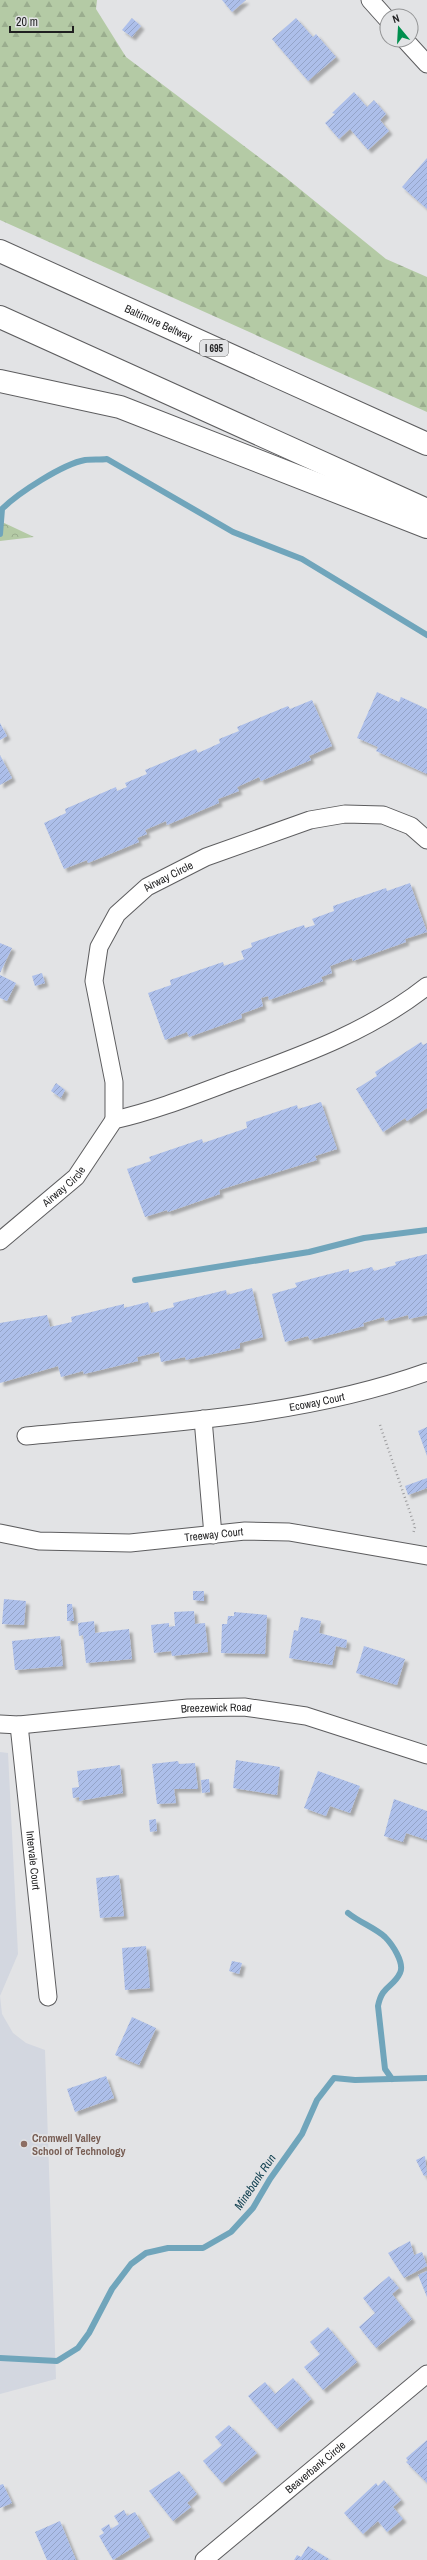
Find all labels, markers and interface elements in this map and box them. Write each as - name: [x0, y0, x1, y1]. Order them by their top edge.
- scale bar: [10, 8, 73, 34]
- north arrow: [379, 8, 419, 48]
- text: N: [391, 11, 401, 26]
- text: 20 m: [16, 14, 38, 30]
- street label: Baltimore Beltway: [122, 301, 195, 344]
- road number: I 695: [200, 340, 228, 356]
- street label: Airway Circle: [139, 858, 195, 895]
- street label: Airway Circle: [38, 1164, 88, 1210]
- street label: Ecoway Court: [288, 1389, 346, 1414]
- street label: Treeway Court: [184, 1524, 244, 1544]
- street label: Breezewick Road: [180, 1700, 252, 1716]
- street label: Intervale Court: [23, 1830, 44, 1891]
- place label: Cromwell Valley School of Technology: [32, 2131, 126, 2158]
- marker: Cromwell Valley School of Technology: [19, 2139, 29, 2149]
- water label: Minebank Run: [230, 2151, 280, 2213]
- street label: Beaverbank Circle: [282, 2438, 348, 2496]

